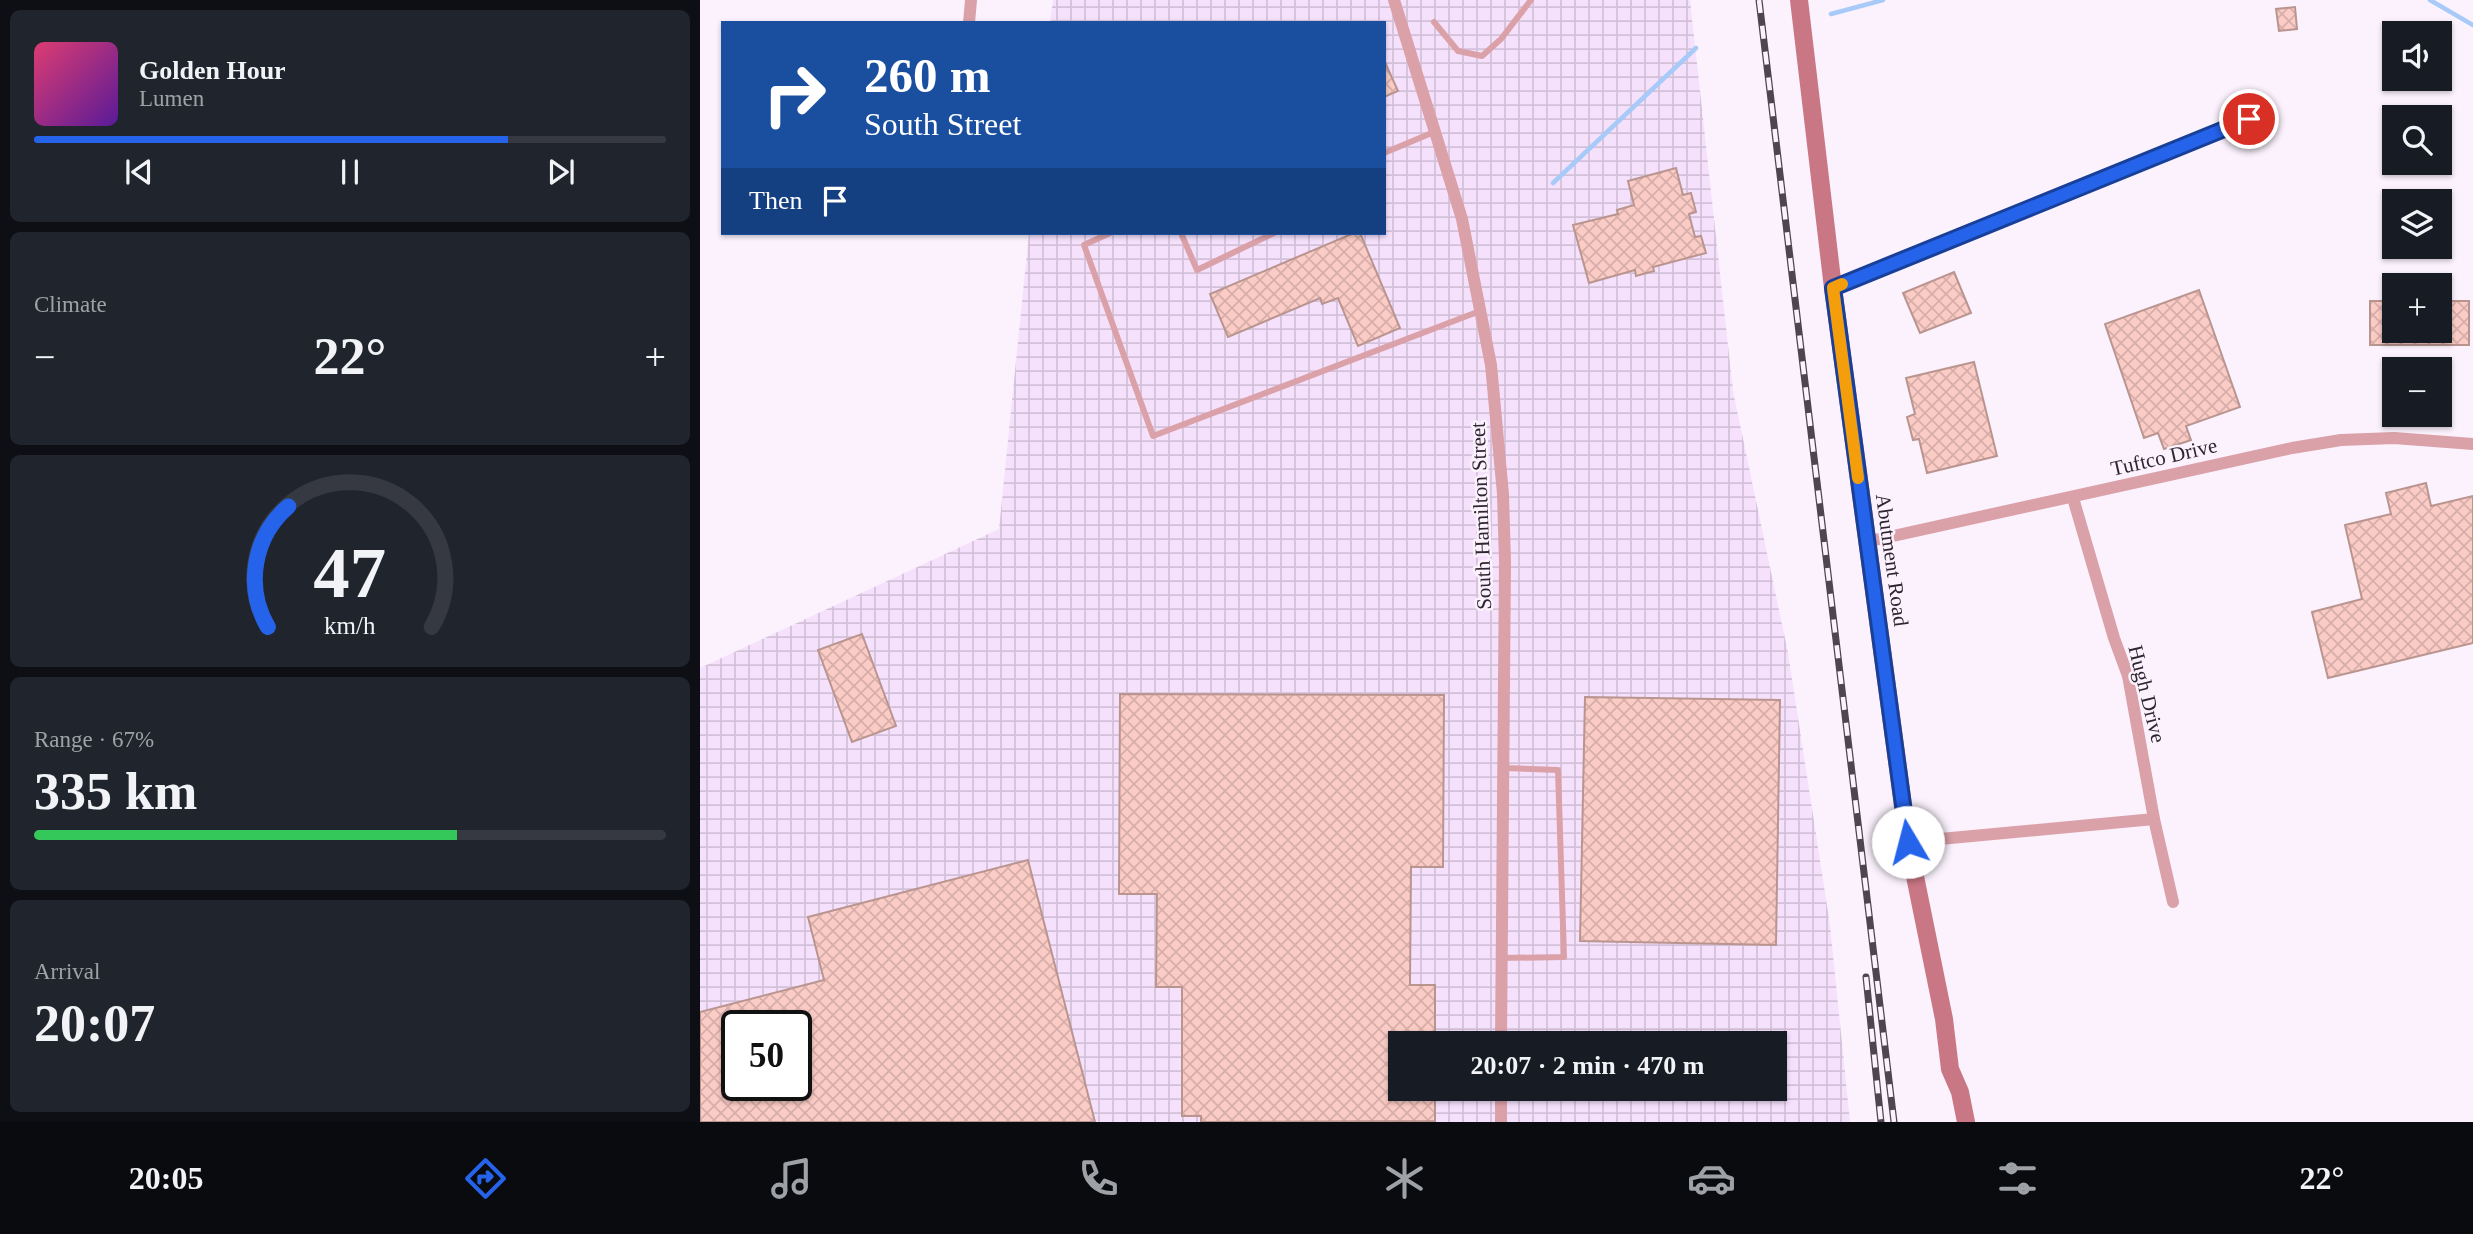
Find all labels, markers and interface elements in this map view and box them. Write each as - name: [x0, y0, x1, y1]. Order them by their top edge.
- map controls: [2382, 21, 2452, 427]
- button: sound: [2382, 21, 2452, 91]
- text: 260 m: [864, 48, 991, 103]
- icon: right: [749, 49, 840, 140]
- text: Golden Hour: [139, 56, 286, 85]
- text: Lumen: [139, 86, 204, 111]
- pin: [2219, 89, 2279, 149]
- icon: arrive: [2230, 100, 2268, 138]
- button: search: [2382, 105, 2452, 175]
- text: South Street: [864, 106, 1021, 142]
- icon: previous: [120, 153, 158, 191]
- icon: pause: [331, 153, 369, 191]
- icon: next: [542, 153, 580, 191]
- icon: arrive: [816, 182, 854, 220]
- text: Then: [749, 186, 802, 215]
- button: layers: [2382, 189, 2452, 259]
- button: +: [2382, 273, 2452, 343]
- text: Climate: [34, 292, 107, 317]
- text: 22°: [314, 328, 386, 385]
- text: −: [34, 336, 55, 378]
- text: +: [645, 336, 666, 378]
- button: −: [2382, 357, 2452, 427]
- street label: South Hamilton Street: [1466, 422, 1496, 610]
- street label: Tuftco Drive: [2109, 433, 2219, 481]
- street label: Abutment Road: [1871, 492, 1913, 628]
- text: 47: [314, 532, 386, 613]
- text: km/h: [324, 612, 376, 639]
- street label: Hugh Drive: [2123, 643, 2171, 745]
- text: Range · 67%: [34, 727, 154, 752]
- text: 335 km: [34, 763, 197, 820]
- position arrow: [1871, 805, 1945, 879]
- text: Arrival: [34, 959, 100, 984]
- text: 20:07: [34, 995, 155, 1052]
- speed limit sign: 50: [721, 1010, 812, 1101]
- text: 20:07 · 2 min · 470 m: [1471, 1051, 1705, 1080]
- icon: directions: [461, 1154, 510, 1203]
- icon: music: [767, 1154, 816, 1203]
- icon: phone: [1074, 1154, 1123, 1203]
- icon: climate: [1380, 1154, 1429, 1203]
- icon: car: [1687, 1154, 1736, 1203]
- icon: filters: [1993, 1154, 2042, 1203]
- text: 20:05: [129, 1160, 203, 1196]
- text: 22°: [2299, 1160, 2344, 1196]

